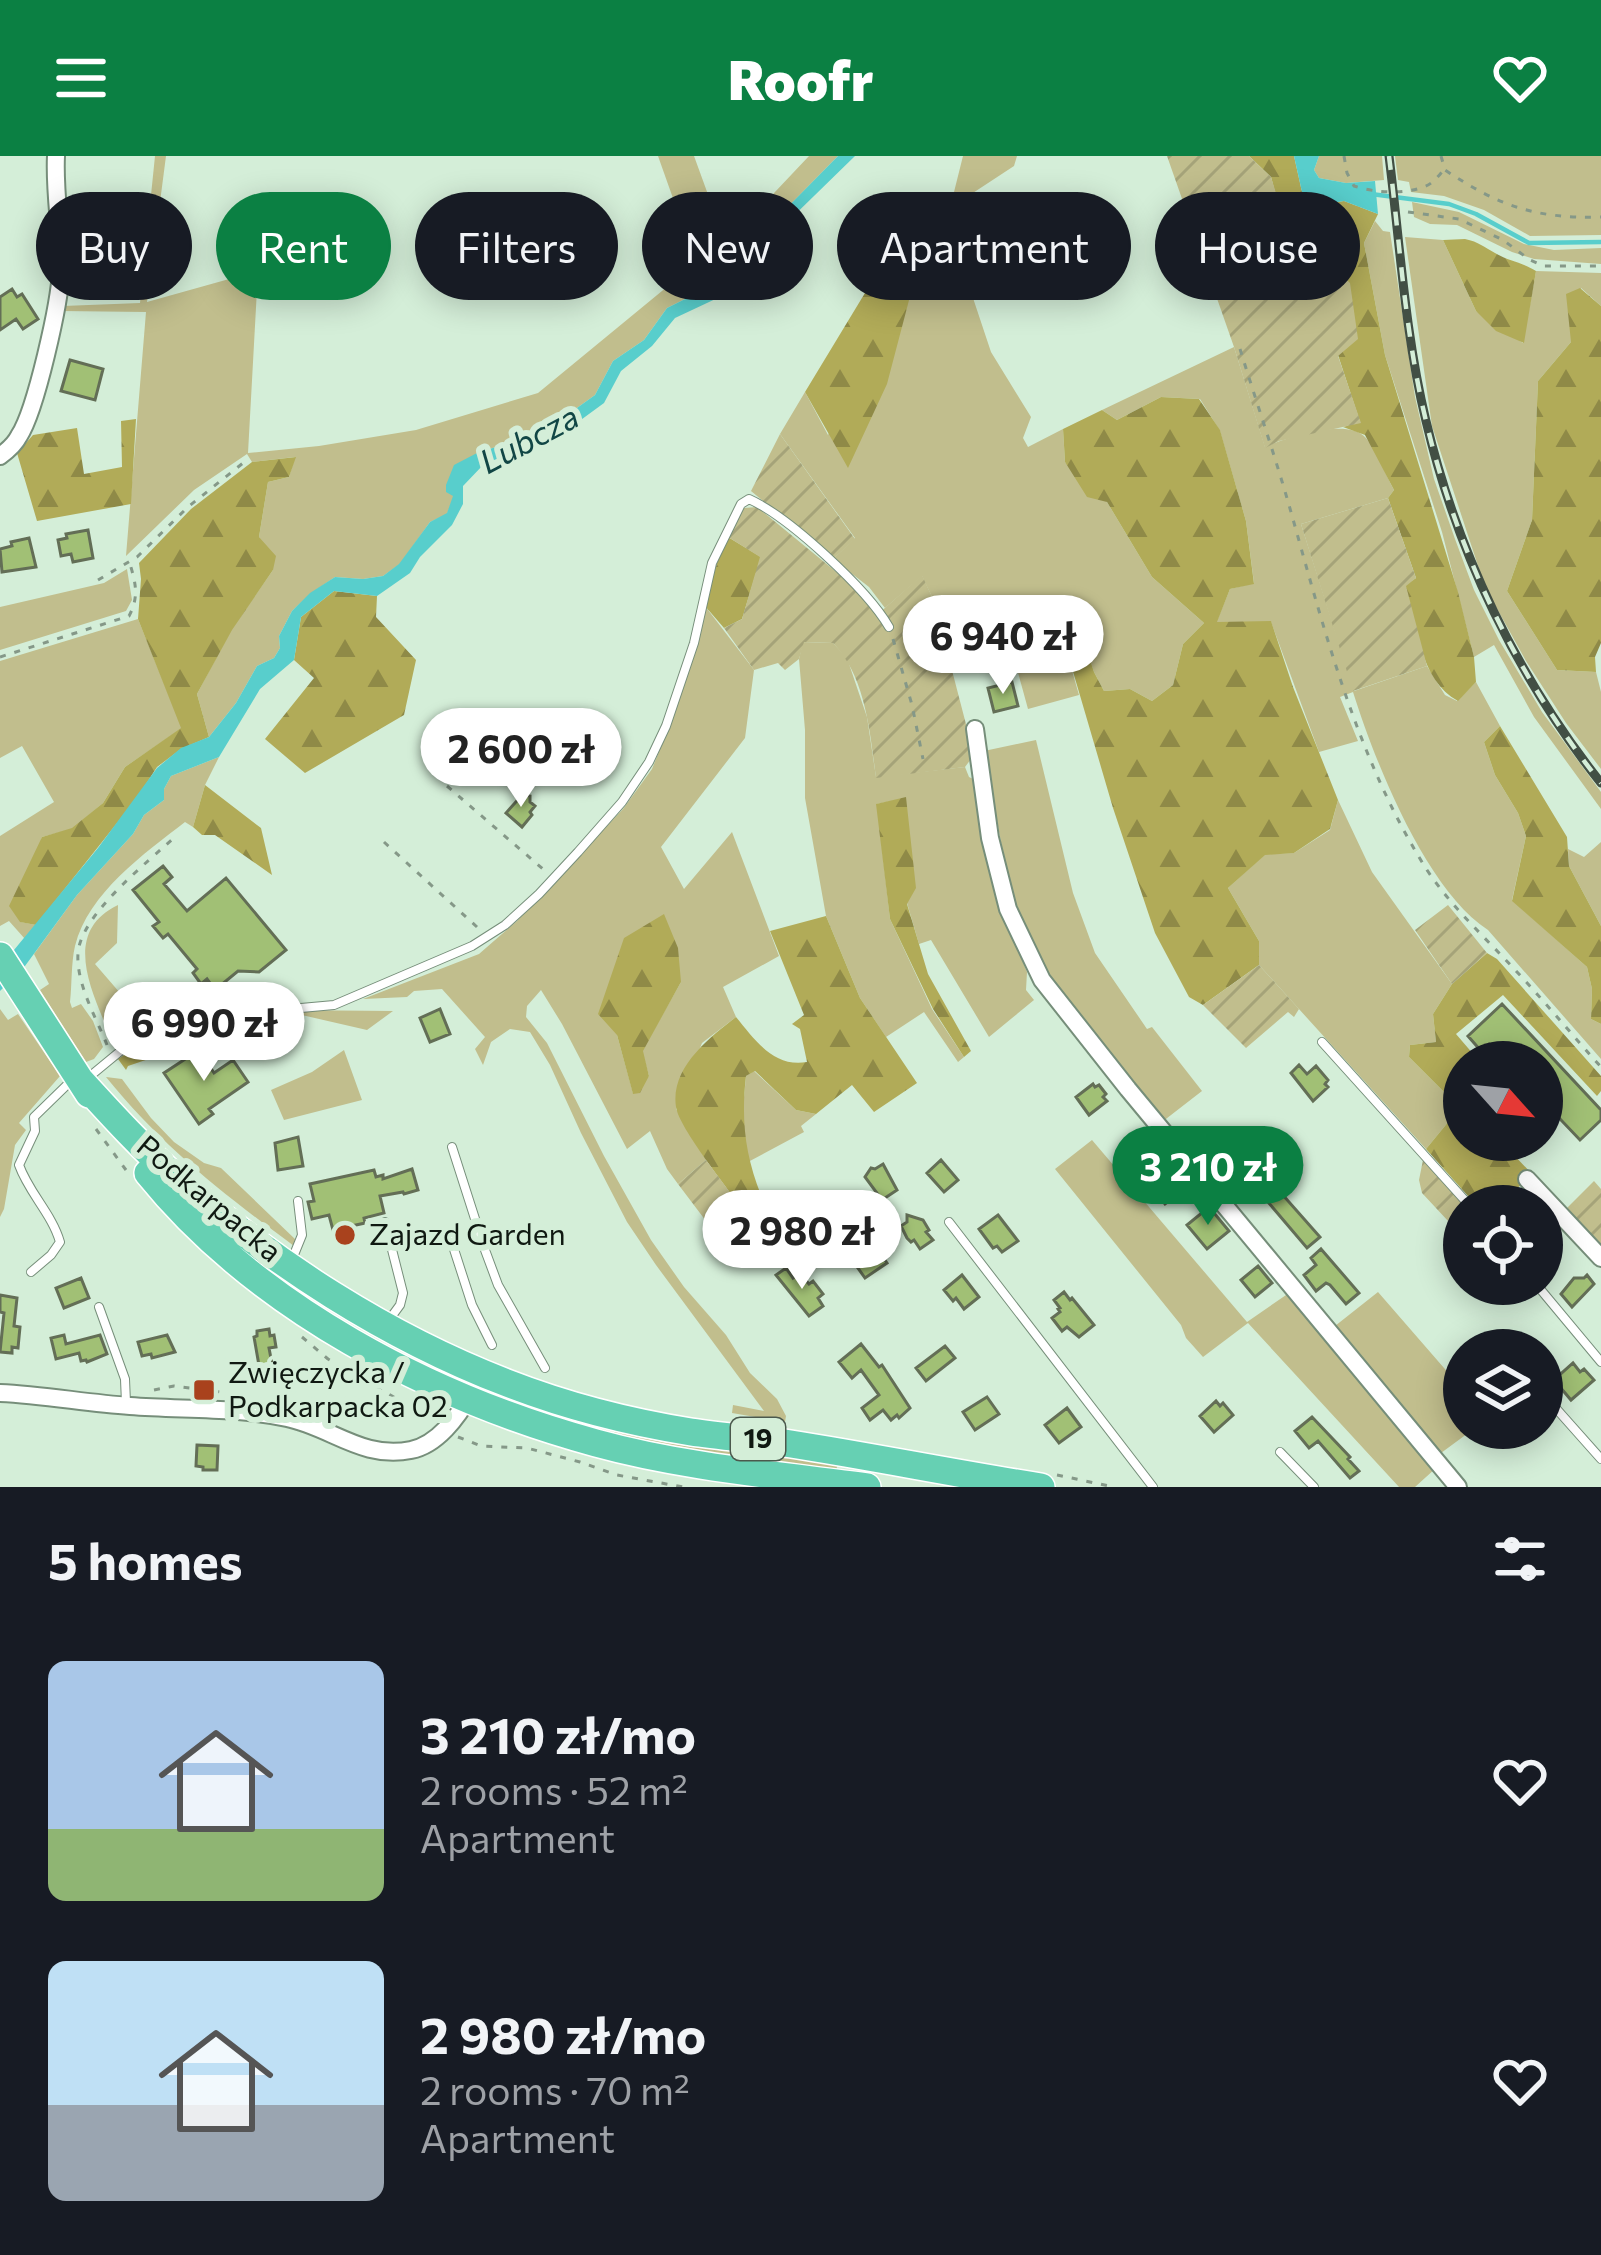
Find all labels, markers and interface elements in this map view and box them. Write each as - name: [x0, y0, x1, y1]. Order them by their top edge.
- icon: menu: [48, 45, 114, 111]
- text: Roofr: [728, 45, 873, 111]
- icon: heart: [1487, 45, 1553, 111]
- chip: Buy: [36, 192, 192, 300]
- chip: Rent: [216, 192, 391, 300]
- chip: Filters: [415, 192, 618, 300]
- chip: New: [642, 192, 813, 300]
- chip: Apartment: [837, 192, 1131, 300]
- chip: House: [1155, 192, 1360, 300]
- water label: Lubcza: [472, 394, 585, 481]
- pin: 6 940 zł: [879, 595, 1127, 697]
- text: 6 940 zł: [930, 610, 1076, 658]
- pin: 2 600 zł: [397, 708, 645, 810]
- text: 2 600 zł: [448, 723, 594, 771]
- pin: 6 990 zł: [80, 982, 328, 1084]
- text: 6 990 zł: [131, 997, 277, 1045]
- north arrow: [1443, 1041, 1563, 1161]
- map controls: [1443, 1041, 1563, 1449]
- street label: Podkarpacka: [131, 1126, 291, 1268]
- pin: 3 210 zł: [1084, 1126, 1332, 1228]
- text: 3 210 zł: [1139, 1141, 1277, 1189]
- button: locate: [1443, 1185, 1563, 1305]
- pin: 2 980 zł: [678, 1190, 926, 1292]
- text: 2 980 zł: [729, 1205, 875, 1253]
- place label: Zajazd Garden: [369, 1214, 566, 1251]
- marker: Zajazd Garden: [332, 1222, 358, 1248]
- button: layers: [1443, 1329, 1563, 1449]
- place label: Zwięczycka / Podkarpacka 02: [228, 1352, 448, 1423]
- marker: Zwięczycka / Podkarpacka 02: [191, 1377, 217, 1403]
- road number: 19: [731, 1418, 785, 1460]
- icon: filters: [1487, 1526, 1553, 1592]
- text: 5 homes: [48, 1528, 243, 1591]
- text: 3 210 zł/mo: [420, 1702, 696, 1765]
- icon: home: [144, 1709, 288, 1853]
- icon: heart: [1487, 1748, 1553, 1814]
- text: 2 rooms · 52 m²: [420, 1765, 688, 1813]
- text: Apartment: [420, 1813, 615, 1861]
- text: 2 980 zł/mo: [420, 2002, 706, 2065]
- icon: home: [144, 2009, 288, 2153]
- icon: heart: [1487, 2048, 1553, 2114]
- text: 2 rooms · 70 m²: [420, 2065, 690, 2113]
- text: Apartment: [420, 2113, 615, 2161]

